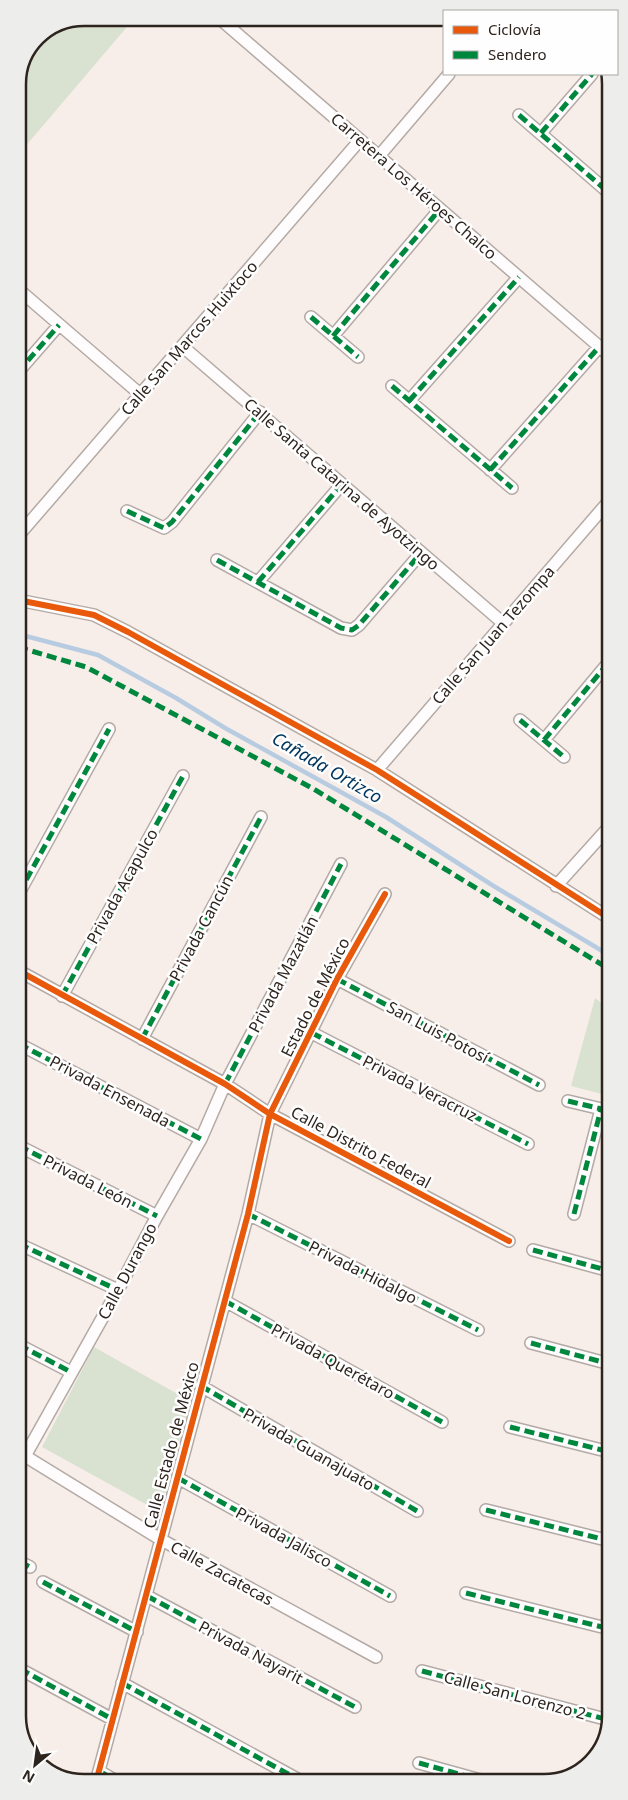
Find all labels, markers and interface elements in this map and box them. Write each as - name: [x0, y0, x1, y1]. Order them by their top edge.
- legend: [443, 10, 618, 75]
- text: Ciclovía: [488, 19, 541, 39]
- text: Sendero: [488, 44, 547, 64]
- street label: Carretera Los Héroes Chalco: [326, 108, 502, 264]
- street label: Calle San Marcos Huixtoco: [116, 256, 262, 420]
- street label: Calle Santa Catarina de Ayotzingo: [239, 393, 445, 575]
- street label: Calle San Juan Tezompa: [427, 561, 559, 709]
- water label: Cañada Ortizco: [268, 726, 387, 808]
- street label: Privada Acapulco: [81, 824, 163, 948]
- street label: Privada Cancún: [164, 871, 238, 985]
- street label: Privada Mazatlán: [243, 912, 323, 1036]
- street label: Estado de México: [275, 934, 355, 1060]
- street label: San Luis Potosí: [383, 996, 494, 1069]
- street label: Privada Ensenada: [46, 1050, 174, 1132]
- street label: Privada Veracruz: [359, 1050, 481, 1126]
- street label: Calle Distrito Federal: [287, 1101, 435, 1193]
- street label: Privada León: [40, 1149, 136, 1213]
- street label: Calle Durango: [92, 1219, 162, 1323]
- street label: Privada Hidalgo: [305, 1235, 421, 1309]
- street label: Privada Querétaro: [267, 1318, 399, 1404]
- street label: Calle Estado de México: [138, 1359, 204, 1531]
- street label: Privada Guanajuato: [239, 1402, 379, 1496]
- street label: Privada Jalisco: [232, 1501, 336, 1573]
- street label: Calle Zacatecas: [167, 1536, 277, 1610]
- street label: Privada Nayarit: [195, 1615, 307, 1689]
- street label: Calle San Lorenzo 2: [442, 1665, 588, 1725]
- north arrow: [10, 1740, 60, 1790]
- text: N: [19, 1766, 38, 1788]

